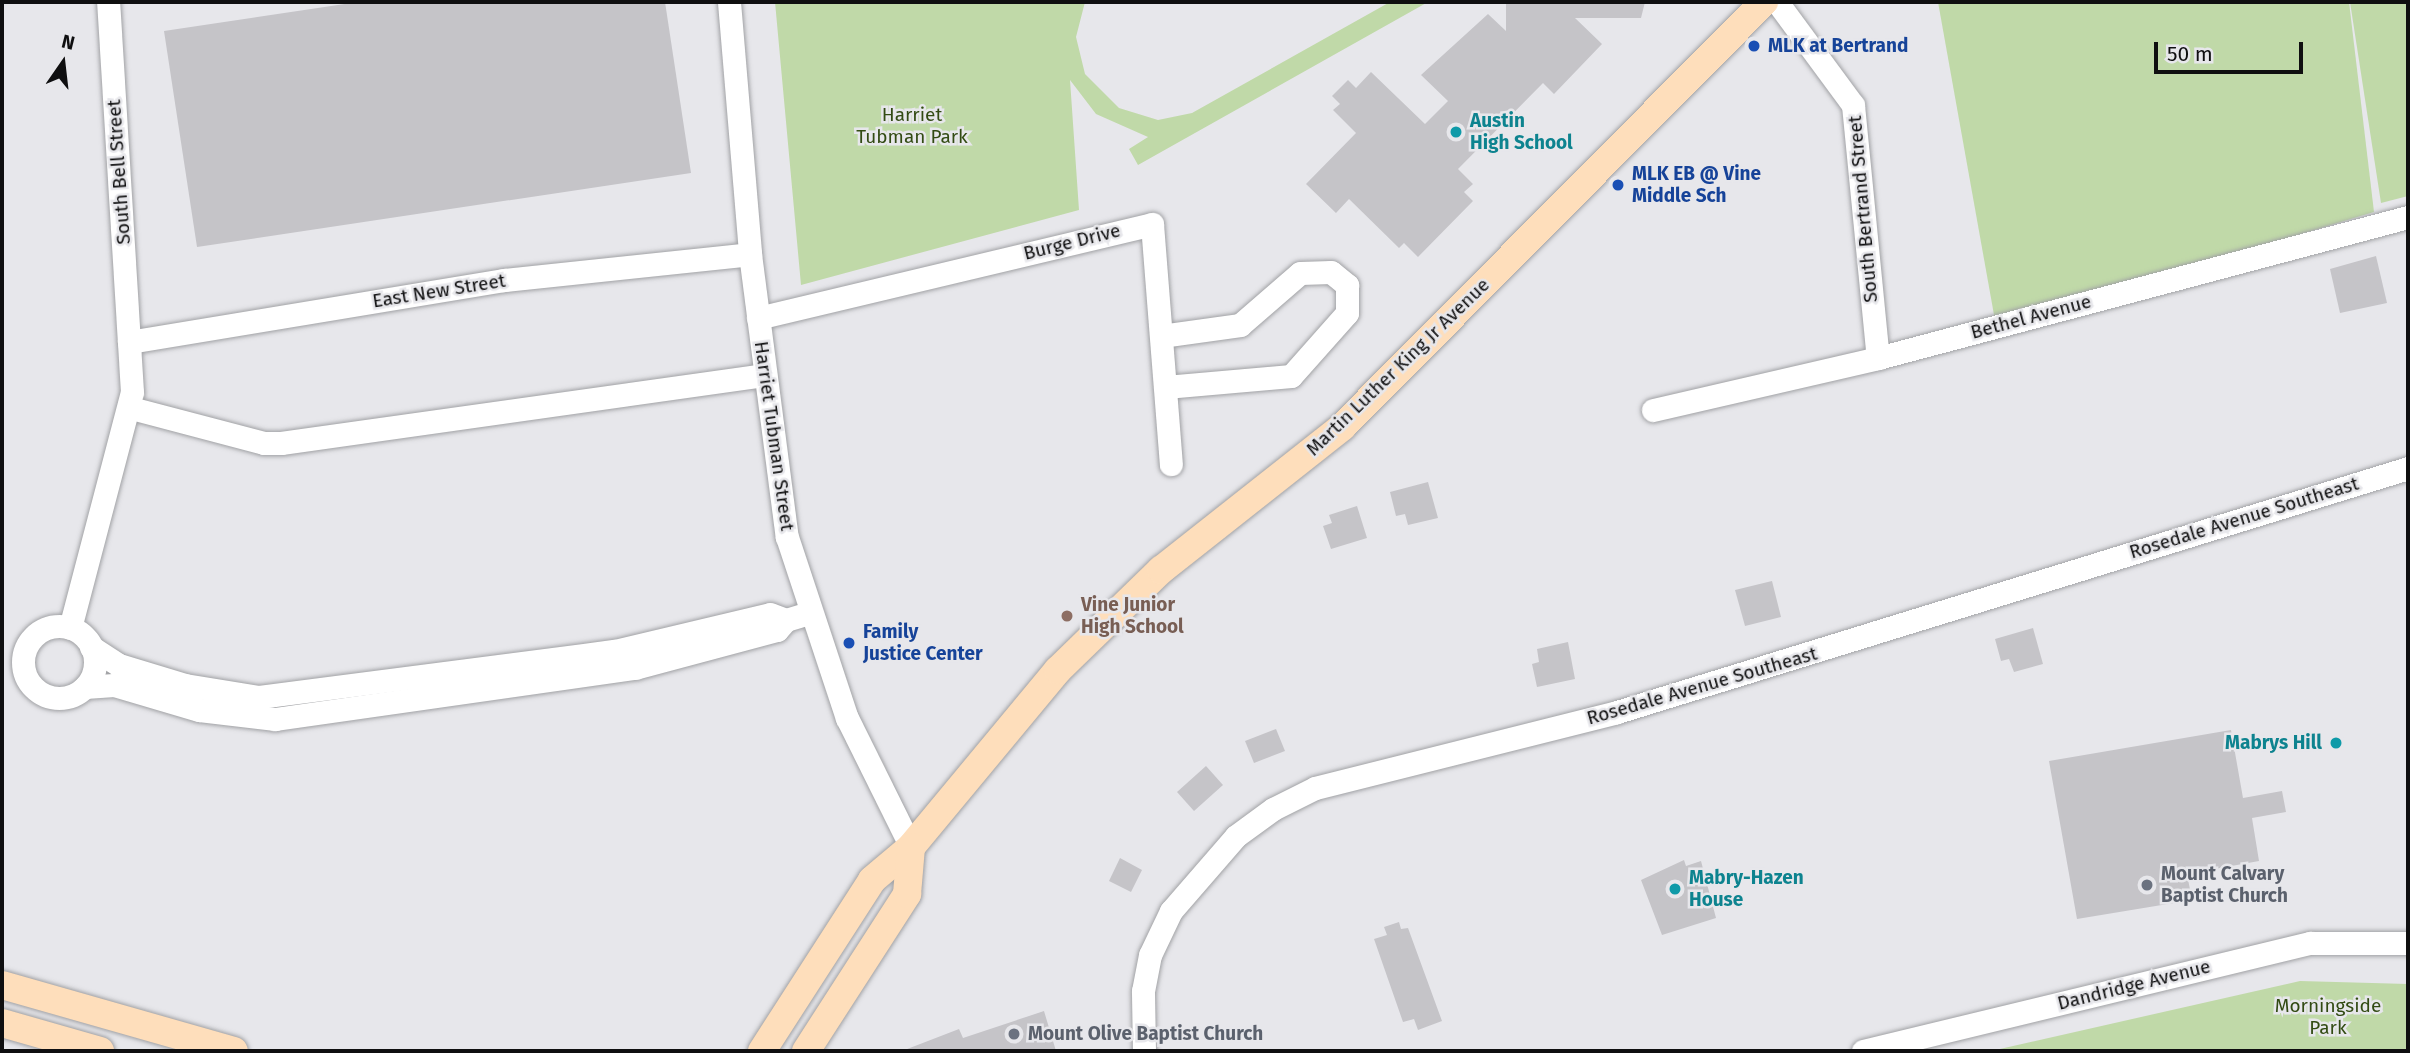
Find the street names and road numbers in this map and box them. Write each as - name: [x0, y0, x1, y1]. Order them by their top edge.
- street label: South Bell Street: [103, 99, 135, 245]
- street label: South Bertrand Street: [1843, 115, 1883, 303]
- street label: Burge Drive: [1021, 219, 1123, 265]
- street label: East New Street: [371, 269, 507, 313]
- street label: Martin Luther King Jr Avenue: [1302, 273, 1494, 461]
- street label: Bethel Avenue: [1968, 290, 2094, 344]
- street label: Harriet Tubman Street: [749, 340, 799, 532]
- street label: Rosedale Avenue Southeast: [2127, 472, 2361, 564]
- street label: Rosedale Avenue Southeast: [1584, 642, 1820, 730]
- street label: Dandridge Avenue: [2055, 955, 2213, 1015]

